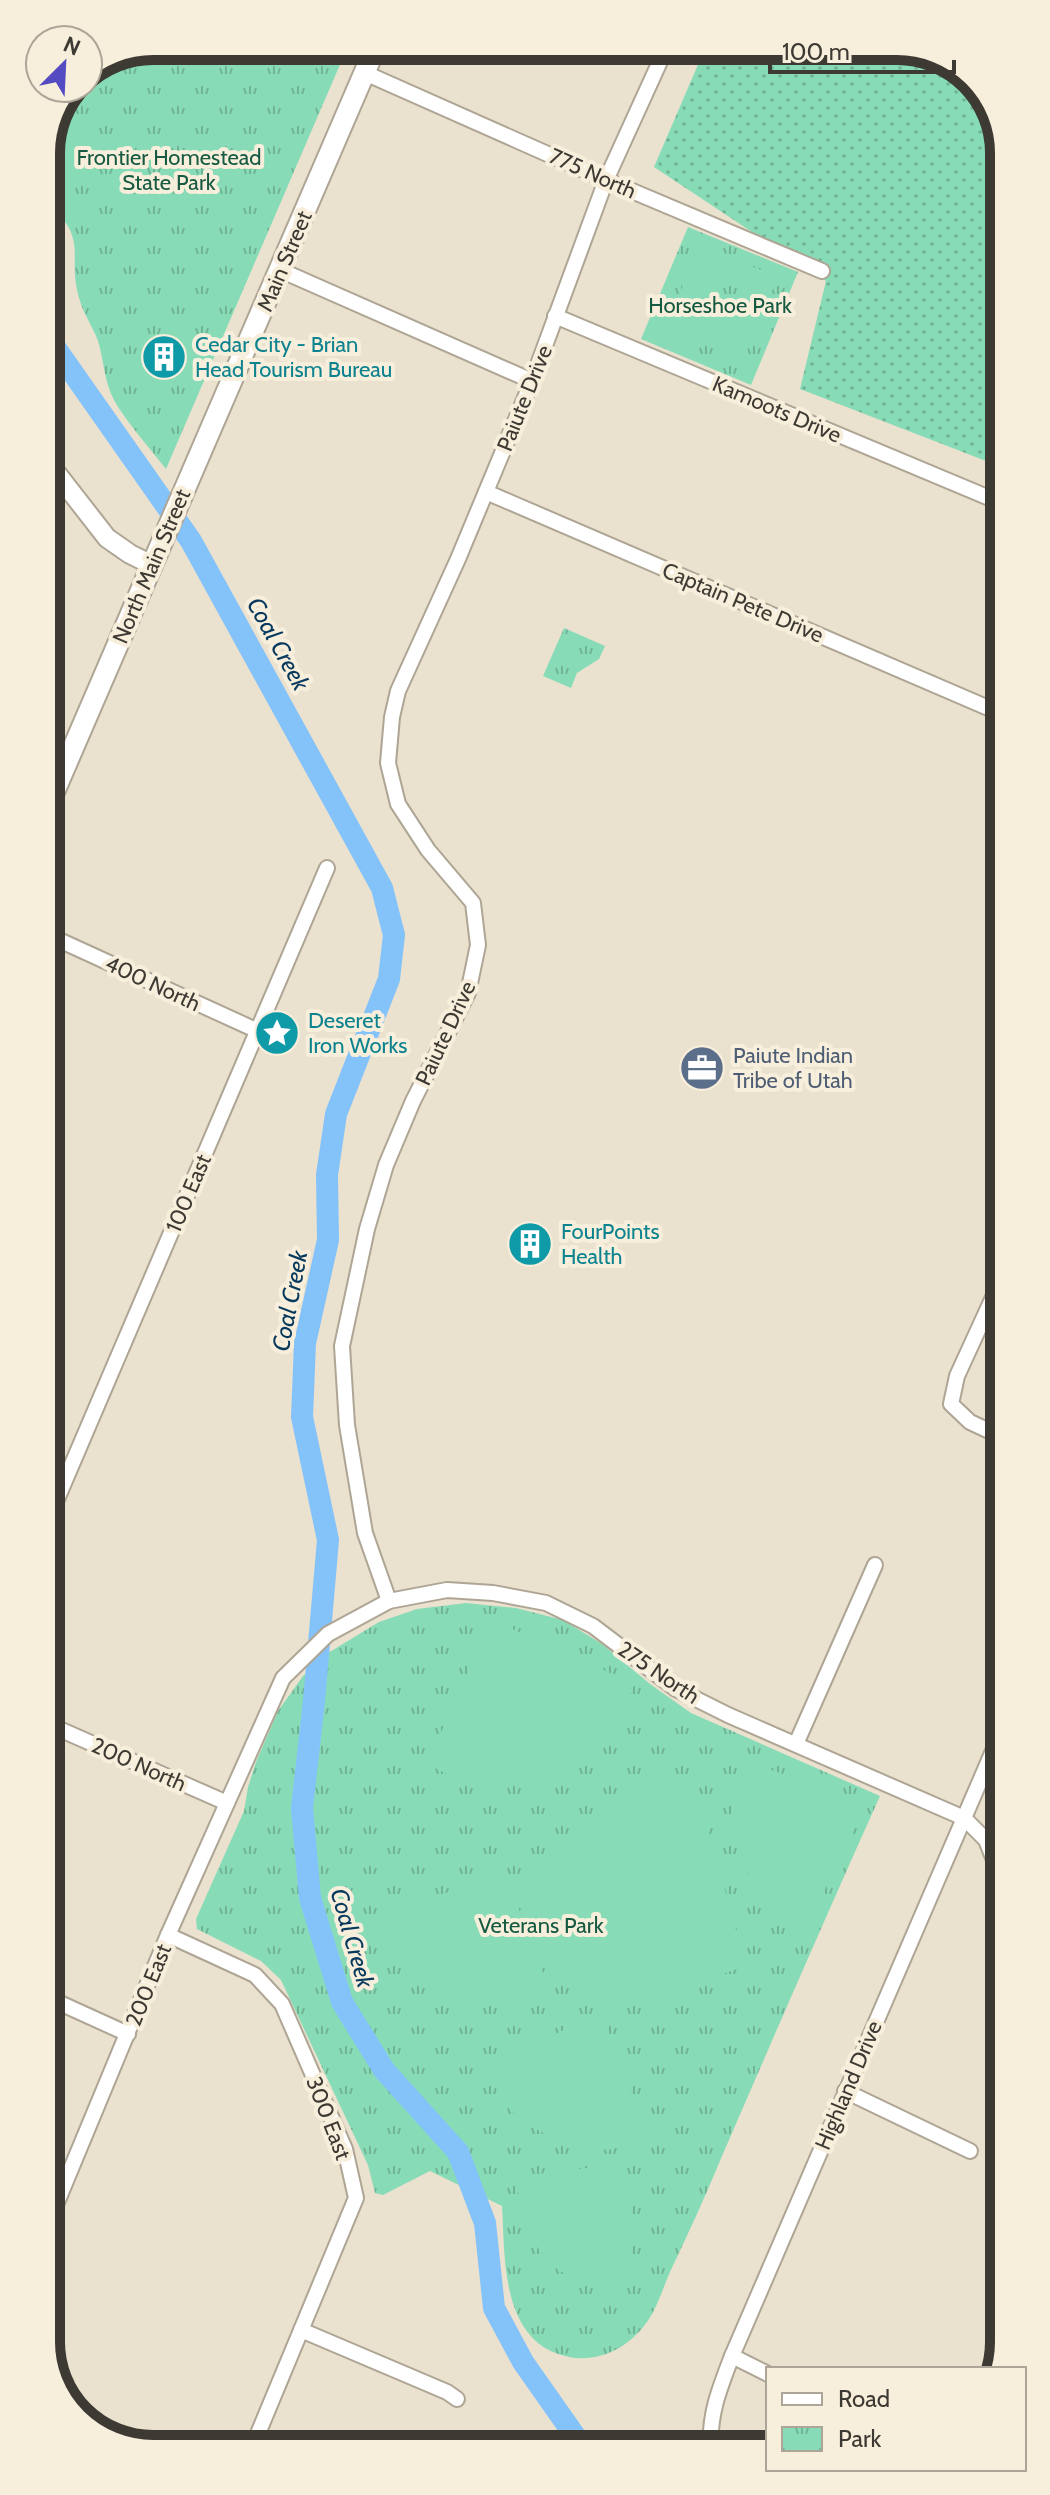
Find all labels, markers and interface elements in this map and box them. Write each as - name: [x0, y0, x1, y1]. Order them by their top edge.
- north arrow: [24, 24, 104, 104]
- scale bar: [770, 24, 954, 74]
- text: N: [59, 31, 85, 62]
- text: 100 m: [782, 37, 850, 66]
- street label: 775 North: [545, 142, 641, 205]
- park label: Frontier Homestead State Park: [77, 144, 262, 196]
- street label: Main Street: [251, 206, 318, 316]
- park label: Horseshoe Park: [648, 292, 792, 319]
- place label: Cedar City - Brian Head Tourism Bureau: [195, 331, 392, 383]
- building icon: Cedar City - Brian Head Tourism Bureau: [140, 333, 188, 381]
- street label: Paiute Drive: [491, 341, 558, 455]
- street label: Kamoots Drive: [708, 370, 845, 449]
- street label: North Main Street: [107, 484, 196, 648]
- street label: Captain Pete Drive: [658, 556, 827, 649]
- water label: Coal Creek: [241, 592, 316, 696]
- street label: 400 North: [101, 950, 205, 1017]
- street label: Paiute Drive: [410, 977, 481, 1090]
- place label: Deseret Iron Works: [308, 1007, 407, 1059]
- place icon: Deseret Iron Works: [253, 1009, 301, 1057]
- place label: Paiute Indian Tribe of Utah: [733, 1042, 853, 1094]
- office icon: Paiute Indian Tribe of Utah: [678, 1044, 726, 1092]
- street label: 100 East: [160, 1150, 217, 1236]
- place label: FourPoints Health: [561, 1218, 660, 1270]
- building icon: FourPoints Health: [506, 1220, 554, 1268]
- water label: Coal Creek: [266, 1247, 314, 1354]
- street label: 275 North: [613, 1635, 705, 1710]
- street label: 200 North: [87, 1732, 190, 1797]
- water label: Coal Creek: [324, 1885, 381, 1992]
- park label: Veterans Park: [478, 1912, 604, 1939]
- street label: 200 East: [120, 1940, 177, 2030]
- street label: Highland Drive: [809, 2017, 888, 2154]
- street label: 300 East: [300, 2073, 357, 2164]
- legend: [766, 2367, 1026, 2471]
- text: Road: [838, 2384, 890, 2413]
- text: Park: [838, 2424, 881, 2453]

